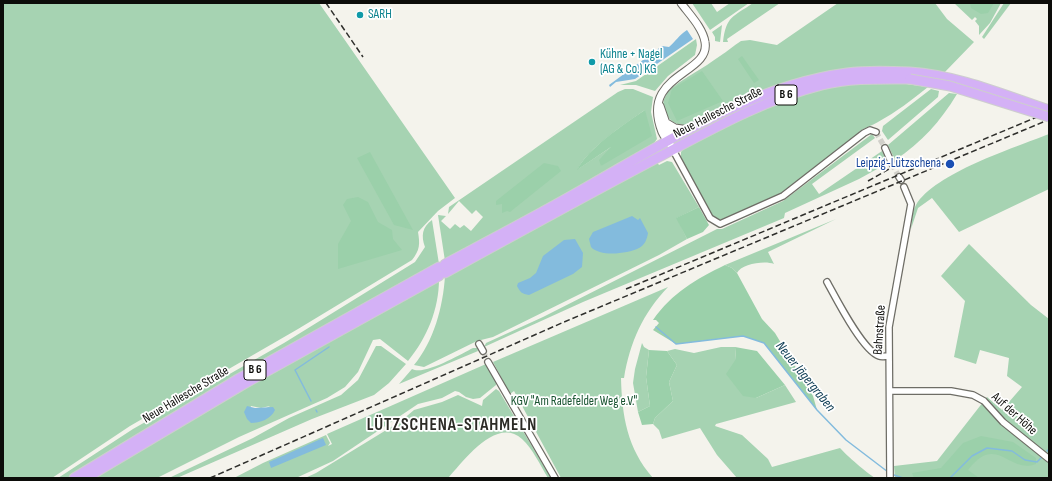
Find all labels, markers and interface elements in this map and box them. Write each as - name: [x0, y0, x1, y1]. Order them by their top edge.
- place label: SARH: [368, 7, 392, 23]
- marker: SARH: [355, 10, 365, 20]
- place label: Kühne + Nagel (AG & Co.) KG: [600, 47, 662, 78]
- marker: Kühne + Nagel (AG & Co.) KG: [587, 57, 597, 67]
- street label: Neue Hallesche Straße: [671, 84, 765, 142]
- road number: B 6: [775, 85, 797, 105]
- place label: Leipzig-Lützschena: [856, 156, 941, 172]
- marker: Leipzig-Lützschena: [944, 158, 956, 170]
- street label: Bahnstraße: [870, 305, 890, 355]
- water label: Neuer Jägergraben: [772, 339, 838, 415]
- road number: B 6: [244, 360, 266, 380]
- street label: Neue Hallesche Straße: [140, 363, 232, 427]
- street label: Auf der Höhe: [988, 389, 1040, 439]
- park label: KGV "Am Radefelder Weg e.V.": [511, 394, 637, 410]
- district label: LÜTZSCHENA-STAHMELN: [367, 416, 537, 436]

